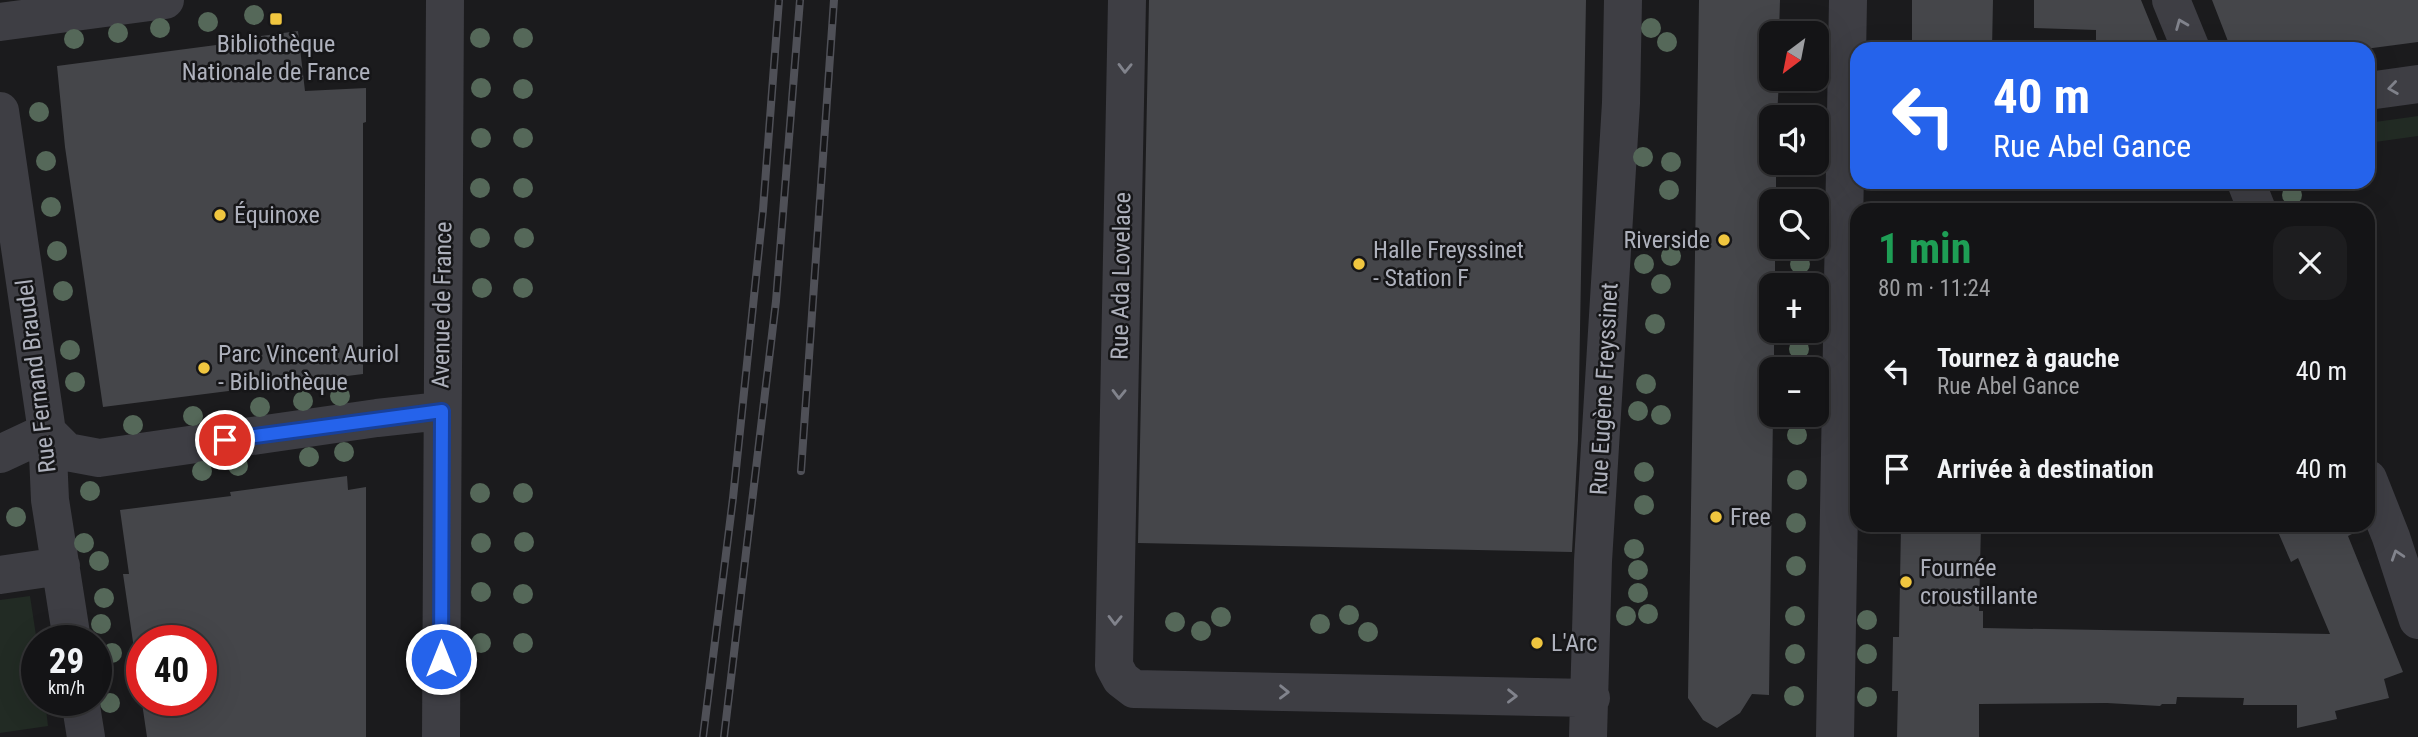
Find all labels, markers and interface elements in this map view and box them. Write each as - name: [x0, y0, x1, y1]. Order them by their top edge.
- marker: Bibliothèque Nationale de France: [268, 11, 284, 27]
- one-way arrow: [2176, 19, 2190, 31]
- north arrow: [1759, 21, 1829, 91]
- map controls: [1759, 21, 1829, 427]
- place label: Bibliothèque Nationale de France: [182, 30, 370, 86]
- one-way arrow: [1118, 63, 1133, 74]
- text: 40 m: [1993, 68, 2090, 125]
- icon: left: [1878, 70, 1969, 161]
- one-way arrow: [2387, 80, 2399, 95]
- button: sound: [1759, 105, 1829, 175]
- text: Rue Abel Gance: [1993, 127, 2191, 165]
- button: search: [1759, 189, 1829, 259]
- street label: Rue Ada Lovelace: [1106, 192, 1136, 360]
- place label: Équinoxe: [234, 201, 320, 229]
- marker: Équinoxe: [212, 207, 228, 223]
- street label: Avenue de France: [427, 221, 457, 389]
- text: 1 min: [1878, 224, 1971, 273]
- place label: Riverside: [1623, 226, 1710, 254]
- button: close: [2273, 226, 2347, 300]
- marker: Riverside: [1716, 232, 1732, 248]
- place label: Halle Freyssinet - Station F: [1373, 236, 1524, 292]
- marker: Halle Freyssinet - Station F: [1351, 256, 1367, 272]
- button: +: [1759, 273, 1829, 343]
- text: 80 m · 11:24: [1878, 275, 1990, 302]
- street label: Rue Fernand Braudel: [10, 278, 62, 474]
- street label: Rue Eugène Freyssinet: [1584, 282, 1624, 496]
- place label: Parc Vincent Auriol - Bibliothèque: [218, 340, 399, 396]
- text: Tournez à gauche: [1937, 343, 2119, 373]
- icon: left: [1878, 352, 1916, 390]
- text: 40 m: [2296, 356, 2347, 386]
- button: −: [1759, 357, 1829, 427]
- marker: Parc Vincent Auriol - Bibliothèque: [196, 360, 212, 376]
- text: Rue Abel Gance: [1937, 373, 2079, 400]
- one-way arrow: [1111, 389, 1127, 399]
- pin: [195, 410, 255, 470]
- icon: arrive: [206, 421, 244, 459]
- icon: arrive: [1878, 450, 1916, 488]
- text: Arrivée à destination: [1937, 454, 2154, 484]
- text: 40 m: [2296, 454, 2347, 484]
- place label: Free: [1730, 503, 1771, 531]
- marker: Free: [1708, 509, 1724, 525]
- one-way arrow: [2391, 550, 2406, 562]
- place label: Fournée croustillante: [1920, 554, 2038, 610]
- marker: Fournée croustillante: [1898, 574, 1914, 590]
- one-way arrow: [1107, 615, 1122, 626]
- position arrow: [404, 622, 478, 696]
- speed limit sign: 40: [126, 625, 217, 716]
- place label: L'Arc: [1551, 629, 1597, 657]
- marker: L'Arc: [1529, 635, 1545, 651]
- text: 29: [49, 641, 84, 682]
- text: km/h: [48, 677, 85, 698]
- one-way arrow: [1279, 684, 1290, 700]
- one-way arrow: [1507, 688, 1517, 704]

